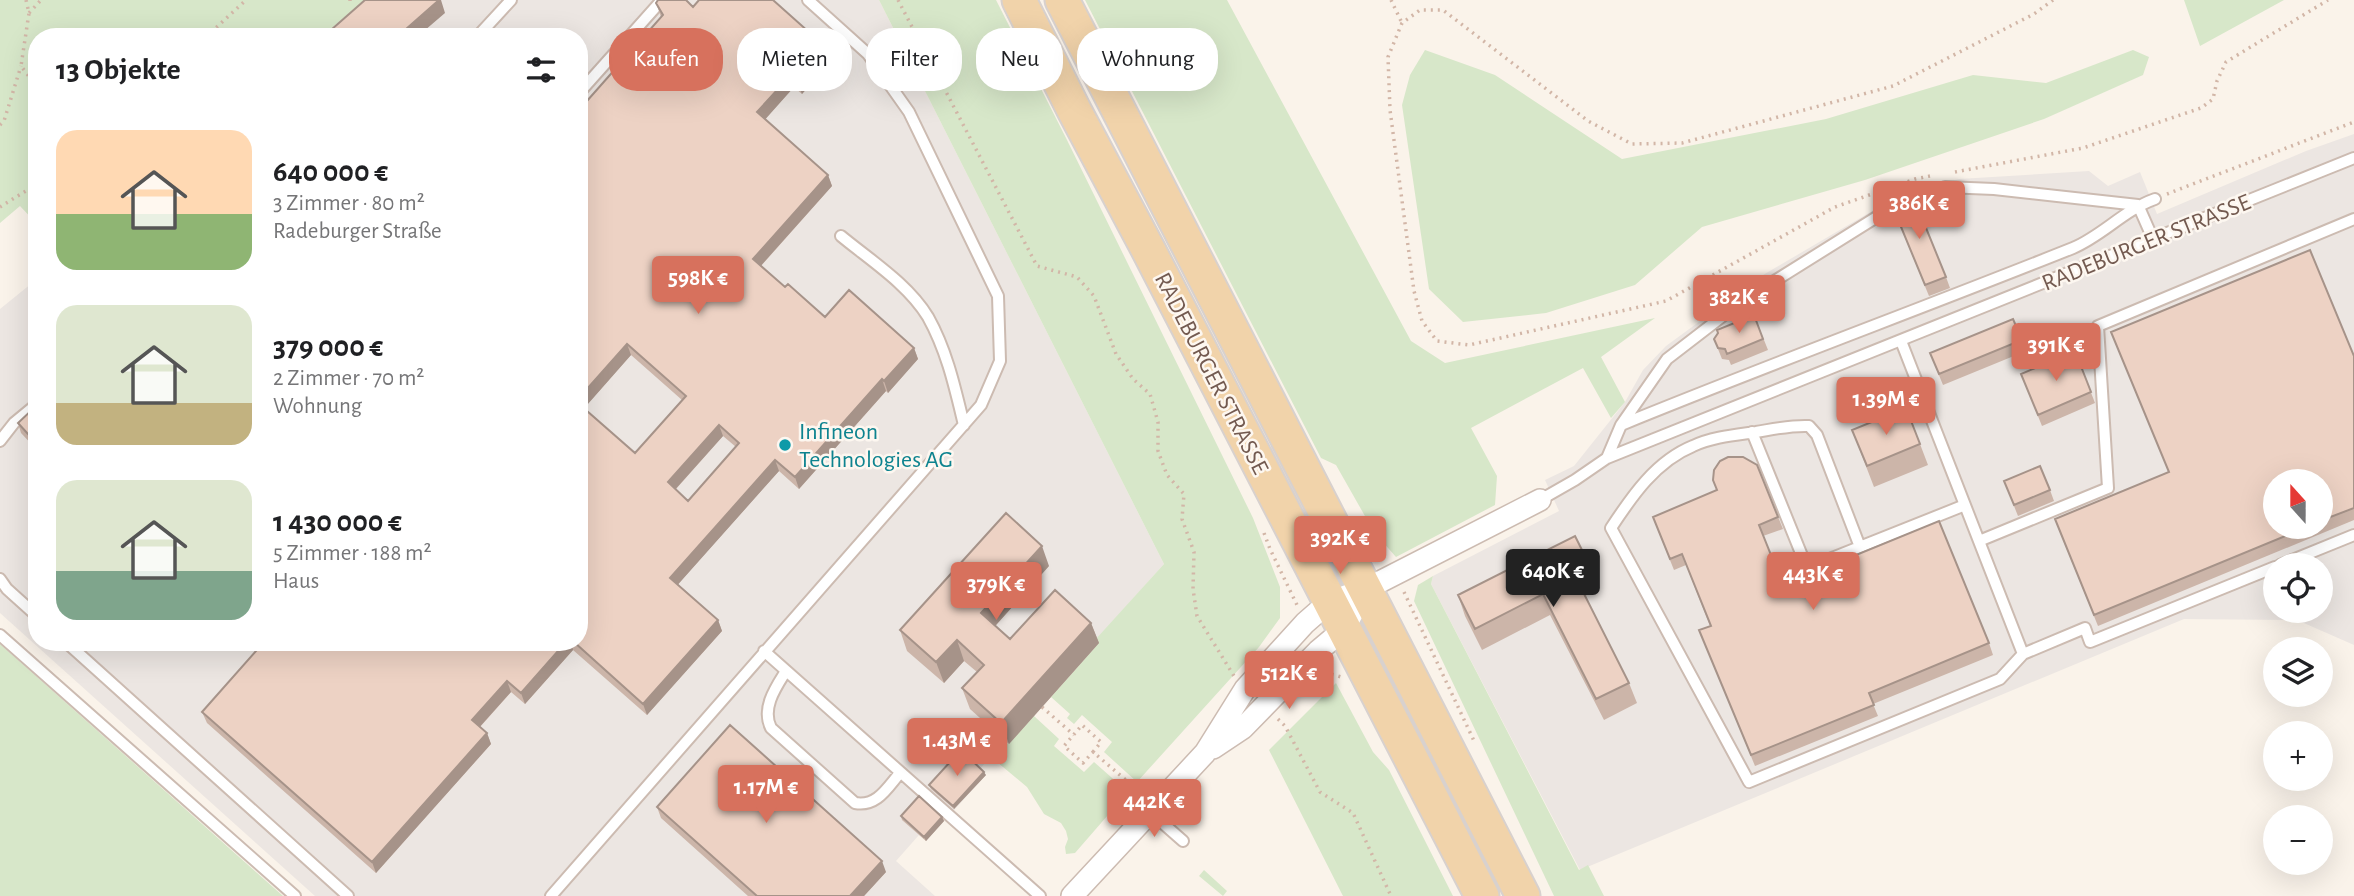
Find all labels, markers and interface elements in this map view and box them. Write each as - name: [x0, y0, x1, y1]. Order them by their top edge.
- chip: Kaufen: [609, 28, 723, 91]
- chip: Mieten: [737, 28, 852, 91]
- chip: Filter: [866, 28, 962, 91]
- chip: Neu: [976, 28, 1063, 91]
- chip: Wohnung: [1077, 28, 1218, 91]
- icon: filters: [522, 51, 560, 89]
- text: 13 Objekte: [56, 55, 181, 85]
- text: 640 000 €: [273, 157, 388, 187]
- icon: home: [112, 158, 196, 242]
- pin: 386K €: [1862, 182, 1976, 241]
- street label: RADEBURGER STRASSE: [2039, 190, 2254, 296]
- text: 3 Zimmer · 80 m²: [273, 192, 425, 215]
- text: 386K €: [1889, 192, 1949, 215]
- text: Radeburger Straße: [273, 220, 442, 243]
- pin: 598K €: [641, 256, 755, 316]
- text: 598K €: [668, 267, 728, 290]
- street label: RADEBURGER STRASSE: [1150, 269, 1273, 478]
- pin: 382K €: [1682, 276, 1796, 335]
- text: 382K €: [1709, 286, 1769, 309]
- pin: 391K €: [1999, 324, 2113, 383]
- text: 379 000 €: [273, 332, 383, 362]
- icon: home: [112, 333, 196, 417]
- text: 391K €: [2028, 334, 2084, 357]
- text: 2 Zimmer · 70 m²: [273, 367, 424, 390]
- pin: 1.39M €: [1821, 378, 1951, 437]
- text: 1.39M €: [1852, 388, 1920, 411]
- text: Wohnung: [273, 395, 362, 418]
- place label: Infineon Technologies AG: [799, 420, 953, 472]
- marker: Infineon Technologies AG: [777, 437, 793, 453]
- north arrow: [2263, 469, 2333, 539]
- map controls: [2263, 469, 2333, 875]
- text: 1 430 000 €: [273, 507, 402, 537]
- icon: home: [112, 508, 196, 592]
- pin: 392K €: [1283, 516, 1397, 576]
- text: 392K €: [1310, 527, 1370, 550]
- text: 5 Zimmer · 188 m²: [273, 542, 432, 565]
- pin: 640K €: [1496, 550, 1610, 609]
- pin: 443K €: [1756, 552, 1870, 612]
- button: locate: [2263, 553, 2333, 623]
- text: 640K €: [1522, 560, 1584, 583]
- pin: 379K €: [939, 562, 1053, 622]
- text: 443K €: [1783, 563, 1843, 586]
- text: Haus: [273, 570, 319, 593]
- text: 379K €: [967, 573, 1025, 596]
- button: layers: [2263, 637, 2333, 707]
- pin: 512K €: [1232, 652, 1346, 711]
- text: 512K €: [1261, 662, 1317, 685]
- pin: 1.43M €: [892, 718, 1022, 778]
- button: +: [2263, 721, 2333, 791]
- text: 1.43M €: [923, 729, 991, 752]
- pin: 1.17M €: [701, 766, 831, 825]
- text: 1.17M €: [734, 776, 798, 799]
- pin: 442K €: [1097, 780, 1211, 839]
- text: 442K €: [1123, 790, 1185, 813]
- button: −: [2263, 805, 2333, 875]

